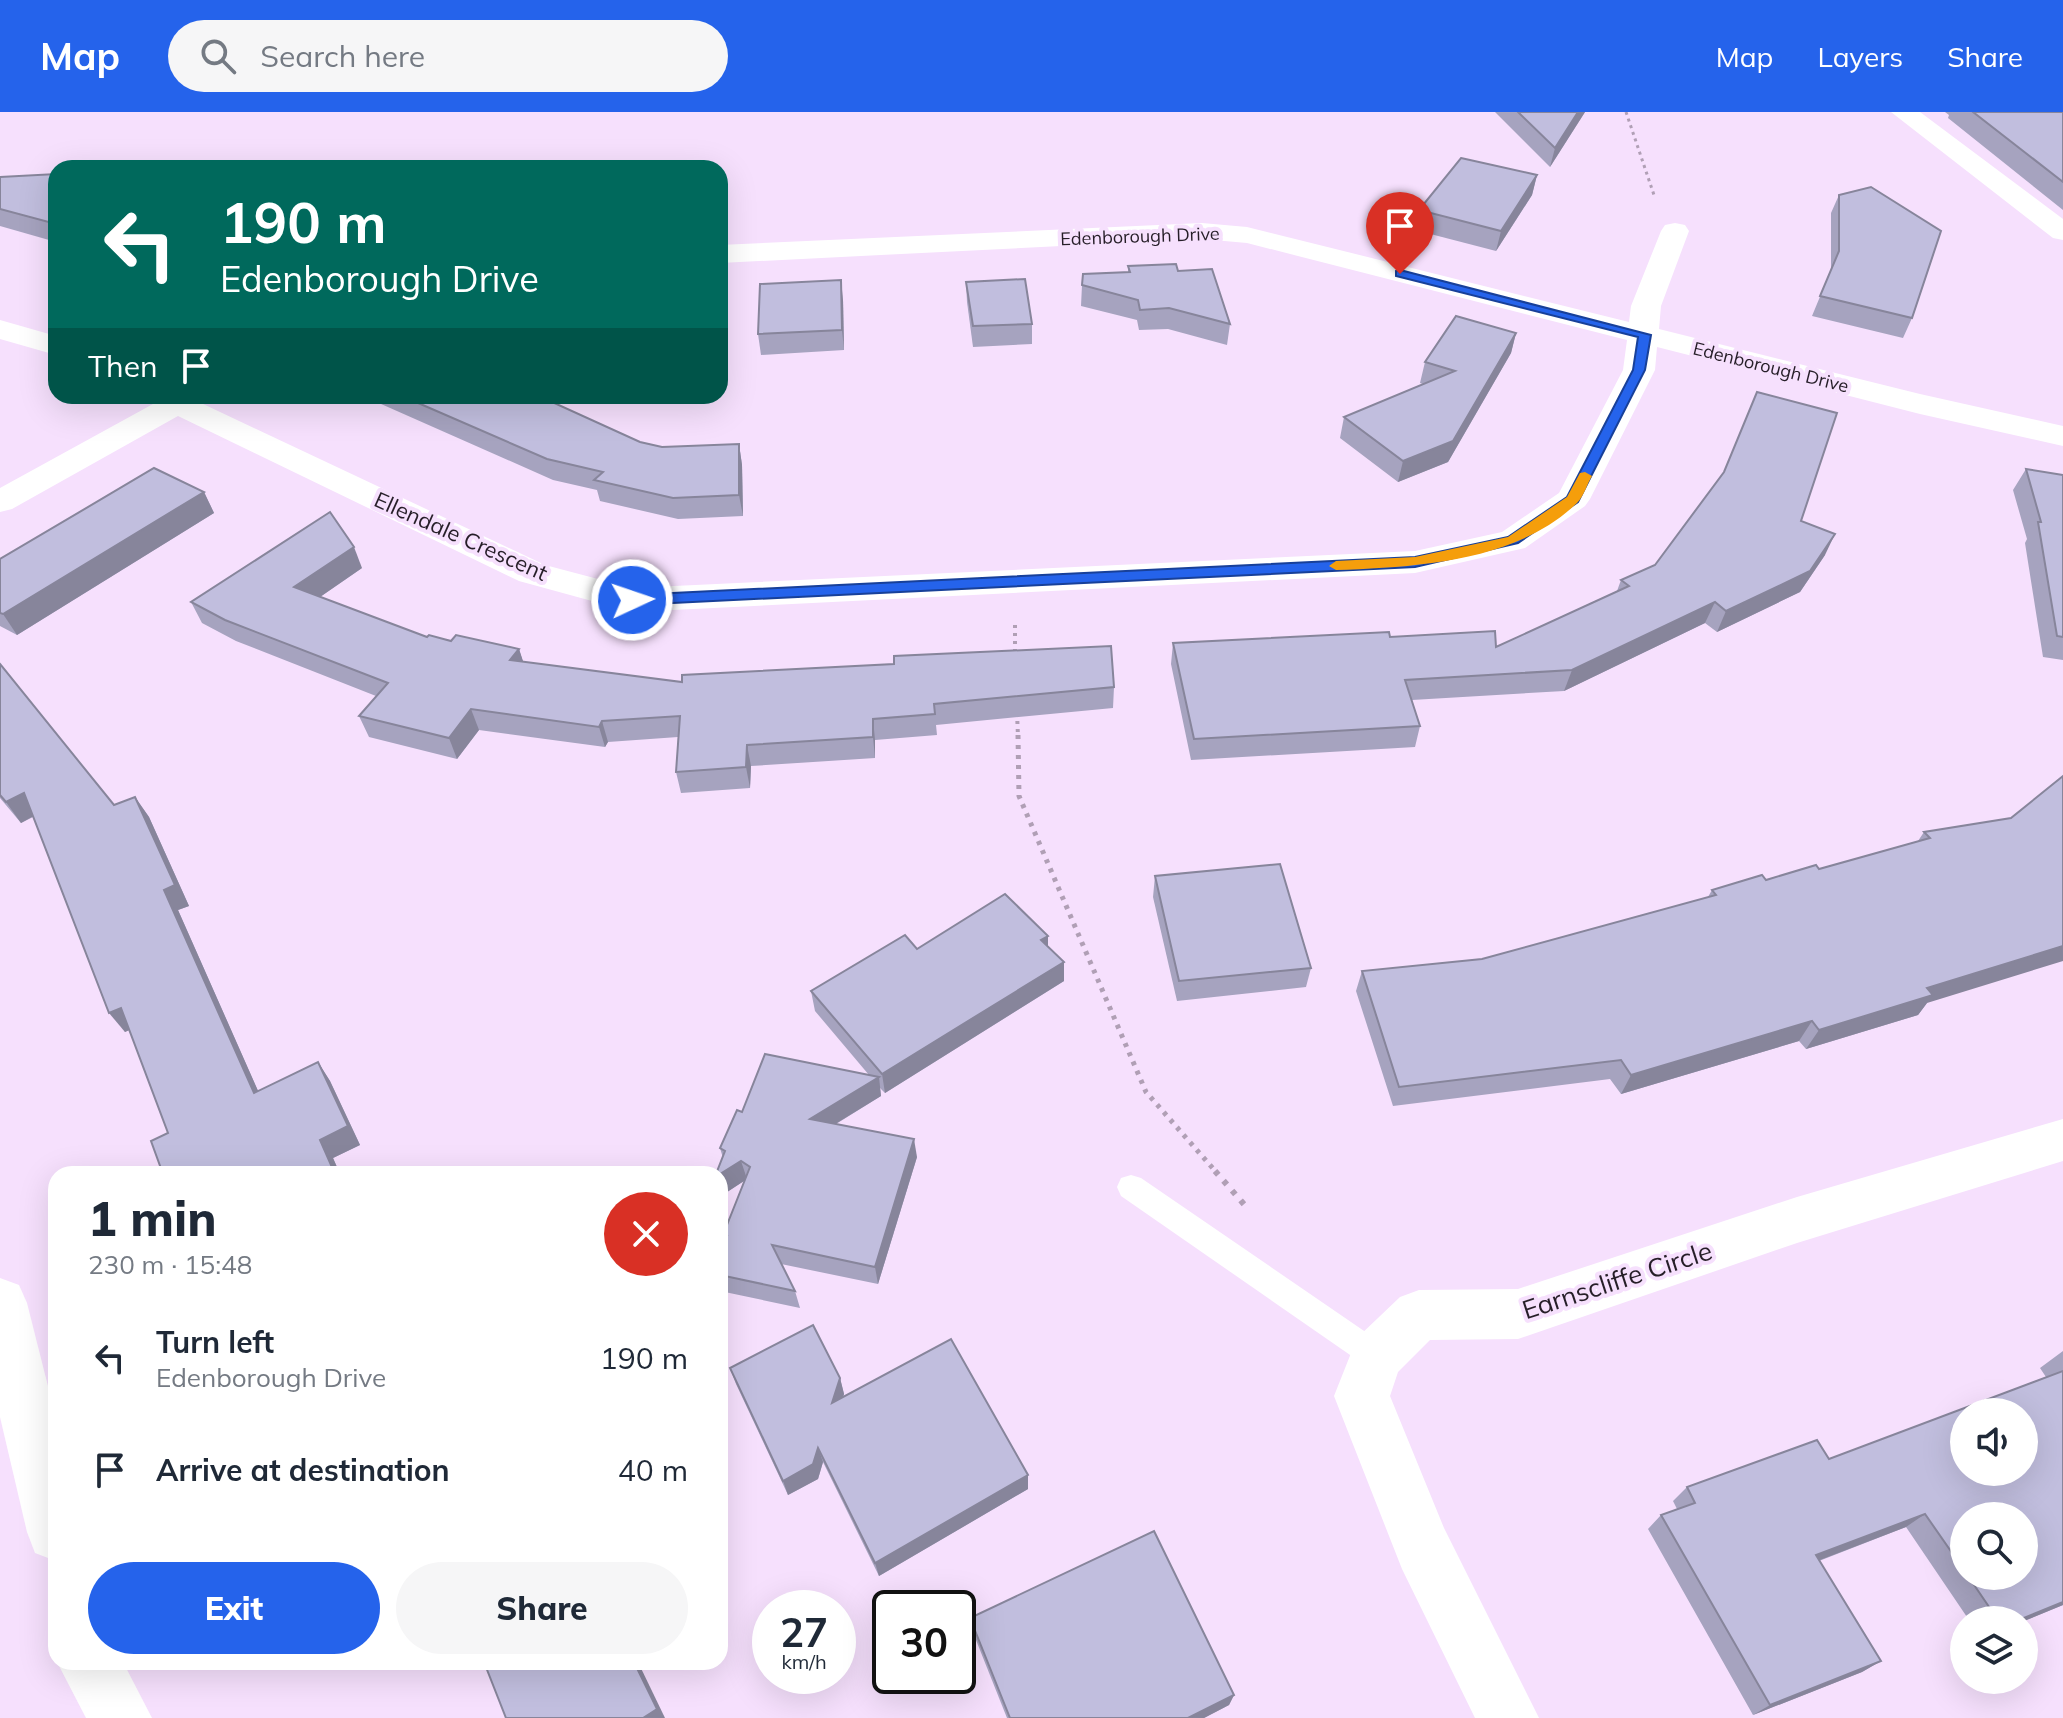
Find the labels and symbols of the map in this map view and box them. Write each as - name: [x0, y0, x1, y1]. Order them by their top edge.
- pin: [1366, 192, 1434, 274]
- street label: Edenborough Drive: [1060, 222, 1220, 250]
- street label: Edenborough Drive: [1691, 337, 1851, 397]
- street label: Ellendale Crescent: [370, 485, 552, 587]
- position arrow: [590, 558, 674, 642]
- street label: Earnscliffe Circle: [1518, 1234, 1716, 1326]
- speed limit sign: 30: [872, 1590, 976, 1694]

